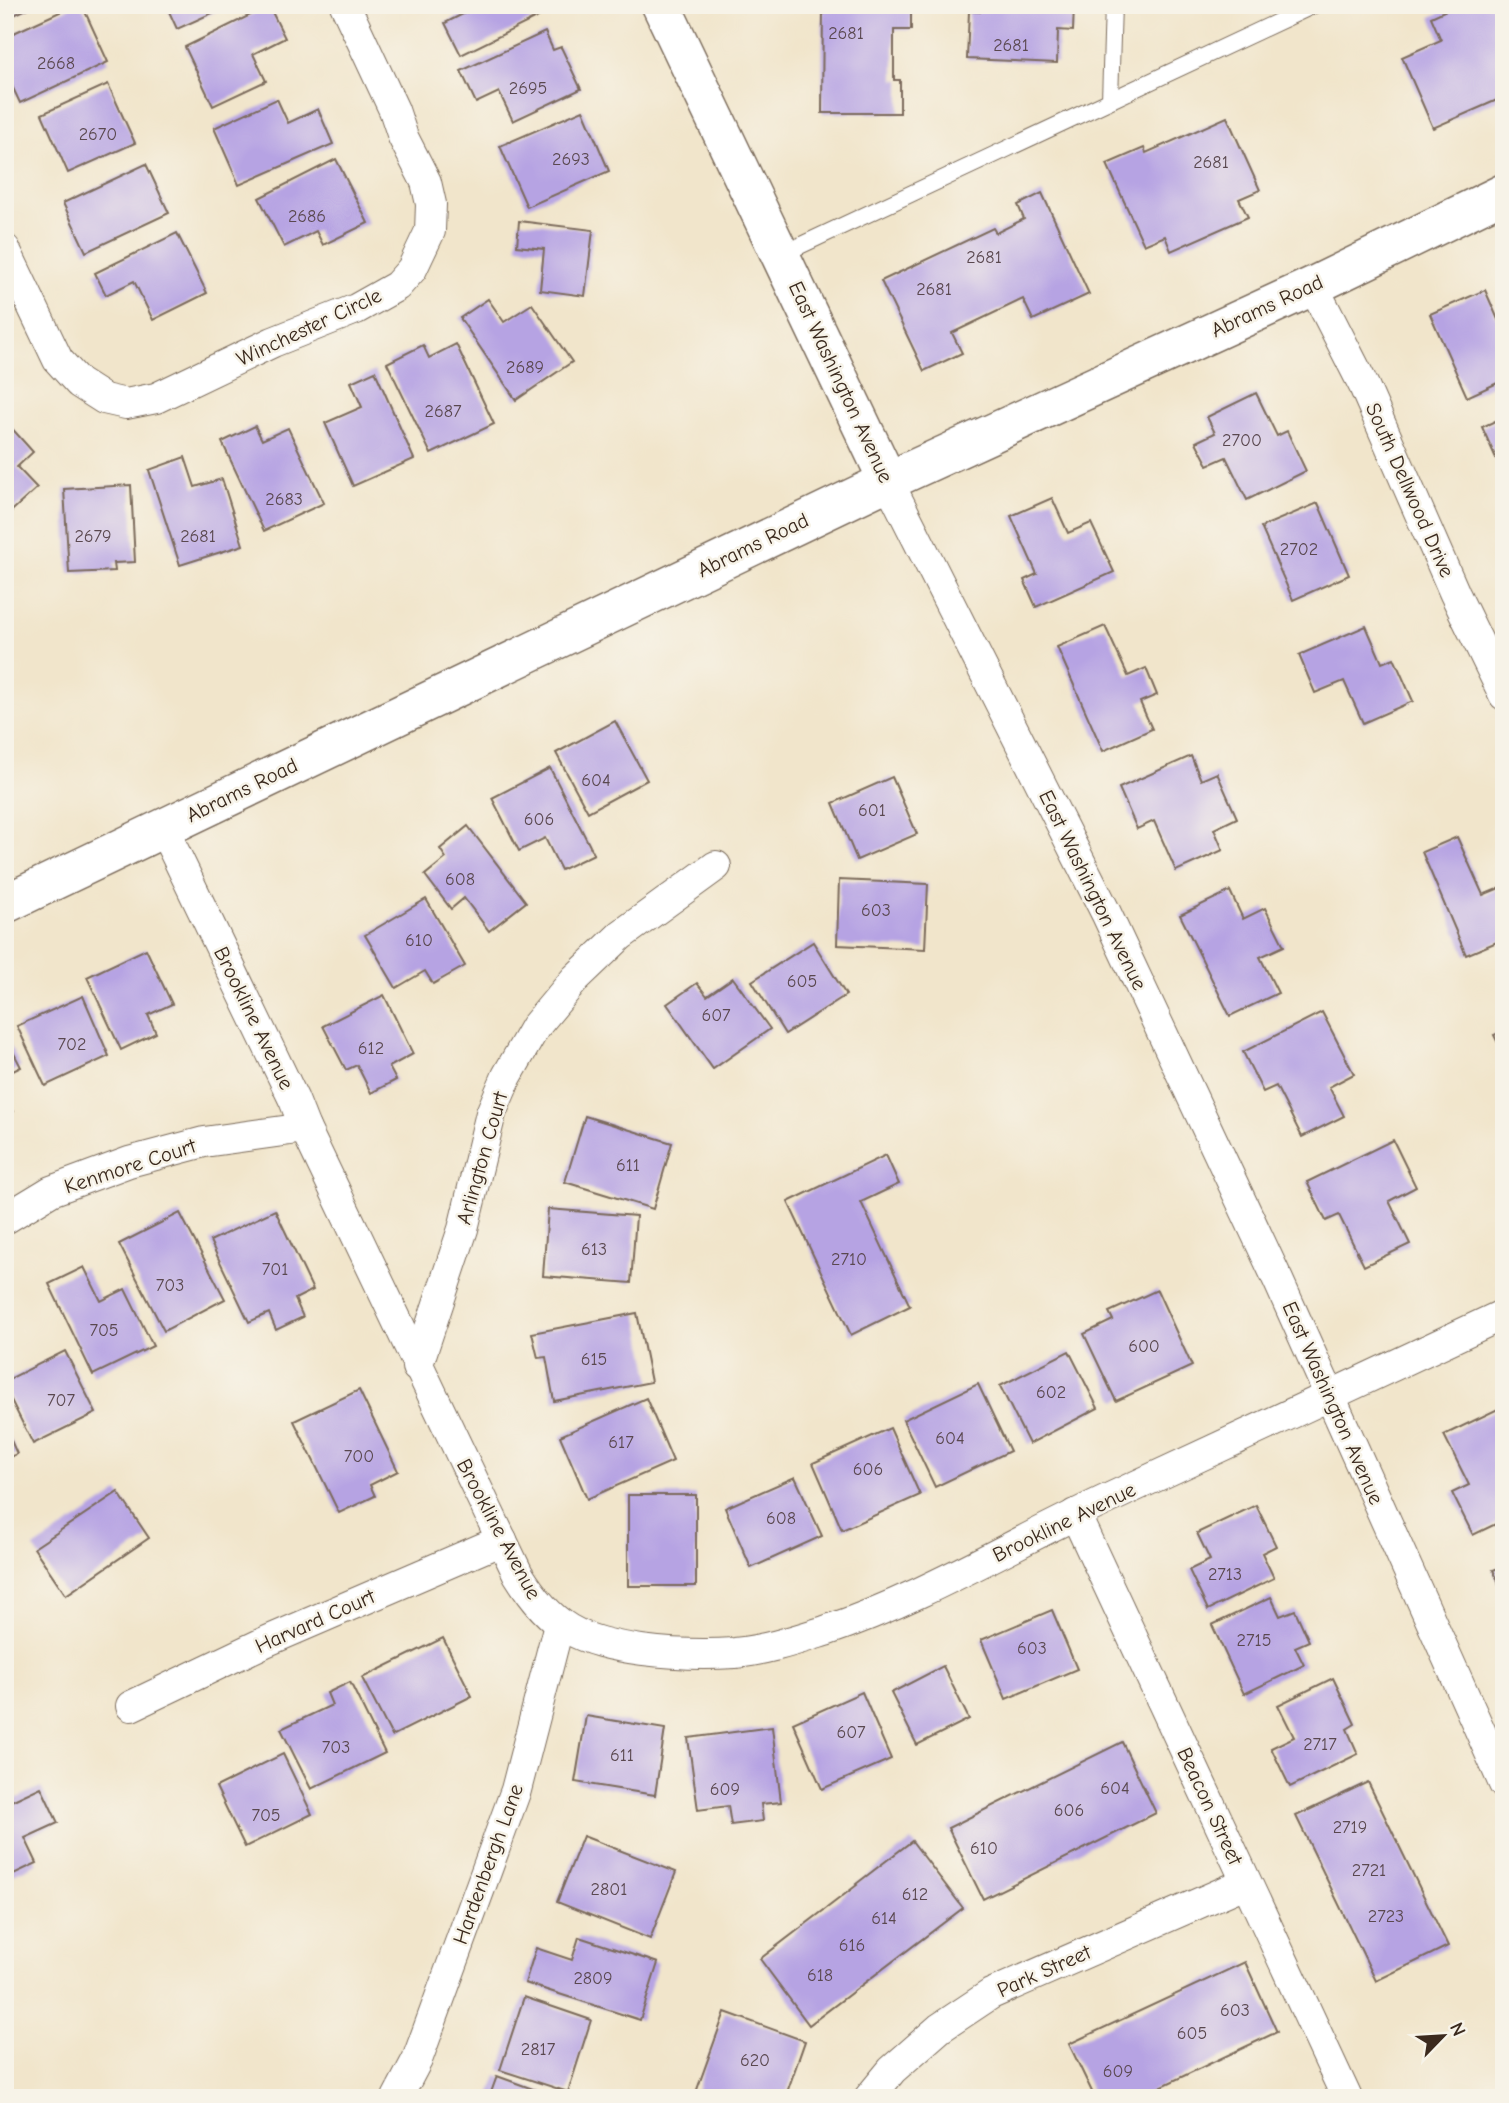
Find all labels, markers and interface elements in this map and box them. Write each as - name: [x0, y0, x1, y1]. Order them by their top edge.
- house number: 2681: [828, 23, 864, 44]
- house number: 2681: [993, 35, 1029, 56]
- house number: 2668: [37, 53, 75, 74]
- house number: 2695: [509, 78, 547, 99]
- house number: 2670: [79, 124, 117, 145]
- house number: 2693: [552, 149, 590, 170]
- house number: 2681: [1193, 152, 1229, 173]
- house number: 2686: [288, 206, 326, 227]
- house number: 2681: [966, 247, 1002, 268]
- street label: Abrams Road: [1207, 270, 1327, 342]
- street label: East Washington Avenue: [784, 277, 898, 487]
- house number: 2681: [916, 279, 952, 300]
- street label: Winchester Circle: [233, 283, 385, 371]
- house number: 2689: [506, 357, 544, 378]
- street label: South Dellwood Drive: [1361, 399, 1459, 581]
- house number: 2687: [425, 401, 462, 422]
- house number: 2700: [1222, 430, 1262, 451]
- house number: 2683: [265, 489, 303, 510]
- street label: Abrams Road: [694, 508, 812, 582]
- house number: 2679: [74, 526, 112, 547]
- house number: 2681: [180, 526, 216, 547]
- house number: 2702: [1280, 539, 1318, 560]
- street label: Abrams Road: [183, 753, 301, 827]
- house number: 604: [581, 770, 611, 791]
- street label: East Washington Avenue: [1034, 786, 1152, 994]
- house number: 601: [858, 800, 886, 821]
- house number: 606: [524, 809, 554, 830]
- house number: 608: [445, 869, 475, 890]
- house number: 603: [861, 900, 891, 921]
- house number: 610: [405, 930, 433, 951]
- street label: Brookline Avenue: [209, 943, 299, 1093]
- house number: 605: [787, 971, 817, 992]
- house number: 607: [701, 1005, 731, 1026]
- house number: 702: [58, 1034, 86, 1055]
- house number: 612: [358, 1038, 384, 1059]
- street label: Arlington Court: [452, 1088, 513, 1227]
- street label: Kenmore Court: [61, 1133, 200, 1199]
- house number: 611: [616, 1155, 640, 1176]
- house number: 613: [581, 1239, 607, 1260]
- house number: 2710: [831, 1249, 867, 1270]
- house number: 701: [262, 1259, 288, 1280]
- house number: 703: [156, 1275, 184, 1296]
- street label: East Washington Avenue: [1277, 1298, 1389, 1508]
- house number: 705: [89, 1320, 119, 1341]
- house number: 600: [1128, 1336, 1160, 1357]
- house number: 615: [581, 1349, 607, 1370]
- house number: 602: [1036, 1382, 1066, 1403]
- house number: 707: [47, 1390, 75, 1411]
- house number: 604: [935, 1428, 965, 1449]
- house number: 617: [608, 1432, 634, 1453]
- house number: 700: [344, 1446, 374, 1467]
- street label: Brookline Avenue: [452, 1455, 546, 1603]
- house number: 606: [853, 1459, 883, 1480]
- street label: Brookline Avenue: [989, 1477, 1139, 1567]
- house number: 608: [766, 1508, 796, 1529]
- house number: 2713: [1208, 1564, 1242, 1585]
- street label: Harvard Court: [251, 1584, 379, 1658]
- house number: 2715: [1237, 1630, 1271, 1651]
- house number: 603: [1017, 1638, 1047, 1659]
- house number: 607: [836, 1722, 866, 1743]
- house number: 2717: [1303, 1734, 1337, 1755]
- house number: 703: [322, 1737, 350, 1758]
- street label: Beacon Street: [1172, 1743, 1248, 1869]
- house number: 611: [610, 1745, 634, 1766]
- house number: 604: [1100, 1778, 1130, 1799]
- house number: 609: [710, 1779, 740, 1800]
- street label: Hardenbergh Lane: [448, 1781, 528, 1947]
- house number: 606: [1054, 1800, 1084, 1821]
- house number: 705: [251, 1805, 281, 1826]
- house number: 2719: [1333, 1817, 1367, 1838]
- house number: 610: [970, 1838, 998, 1859]
- house number: 2721: [1352, 1860, 1386, 1881]
- house number: 2801: [591, 1879, 627, 1900]
- house number: 612: [902, 1884, 928, 1905]
- house number: 2723: [1368, 1906, 1404, 1927]
- house number: 614: [871, 1908, 897, 1929]
- house number: 616: [839, 1935, 865, 1956]
- street label: Park Street: [994, 1939, 1095, 2002]
- house number: 618: [807, 1965, 833, 1986]
- house number: 2809: [573, 1968, 613, 1989]
- house number: 603: [1220, 2000, 1250, 2021]
- north arrow: [1408, 2002, 1478, 2072]
- text: N: [1445, 2019, 1470, 2040]
- house number: 605: [1177, 2023, 1207, 2044]
- house number: 2817: [521, 2039, 556, 2060]
- house number: 620: [740, 2050, 770, 2071]
- house number: 609: [1103, 2061, 1133, 2082]

